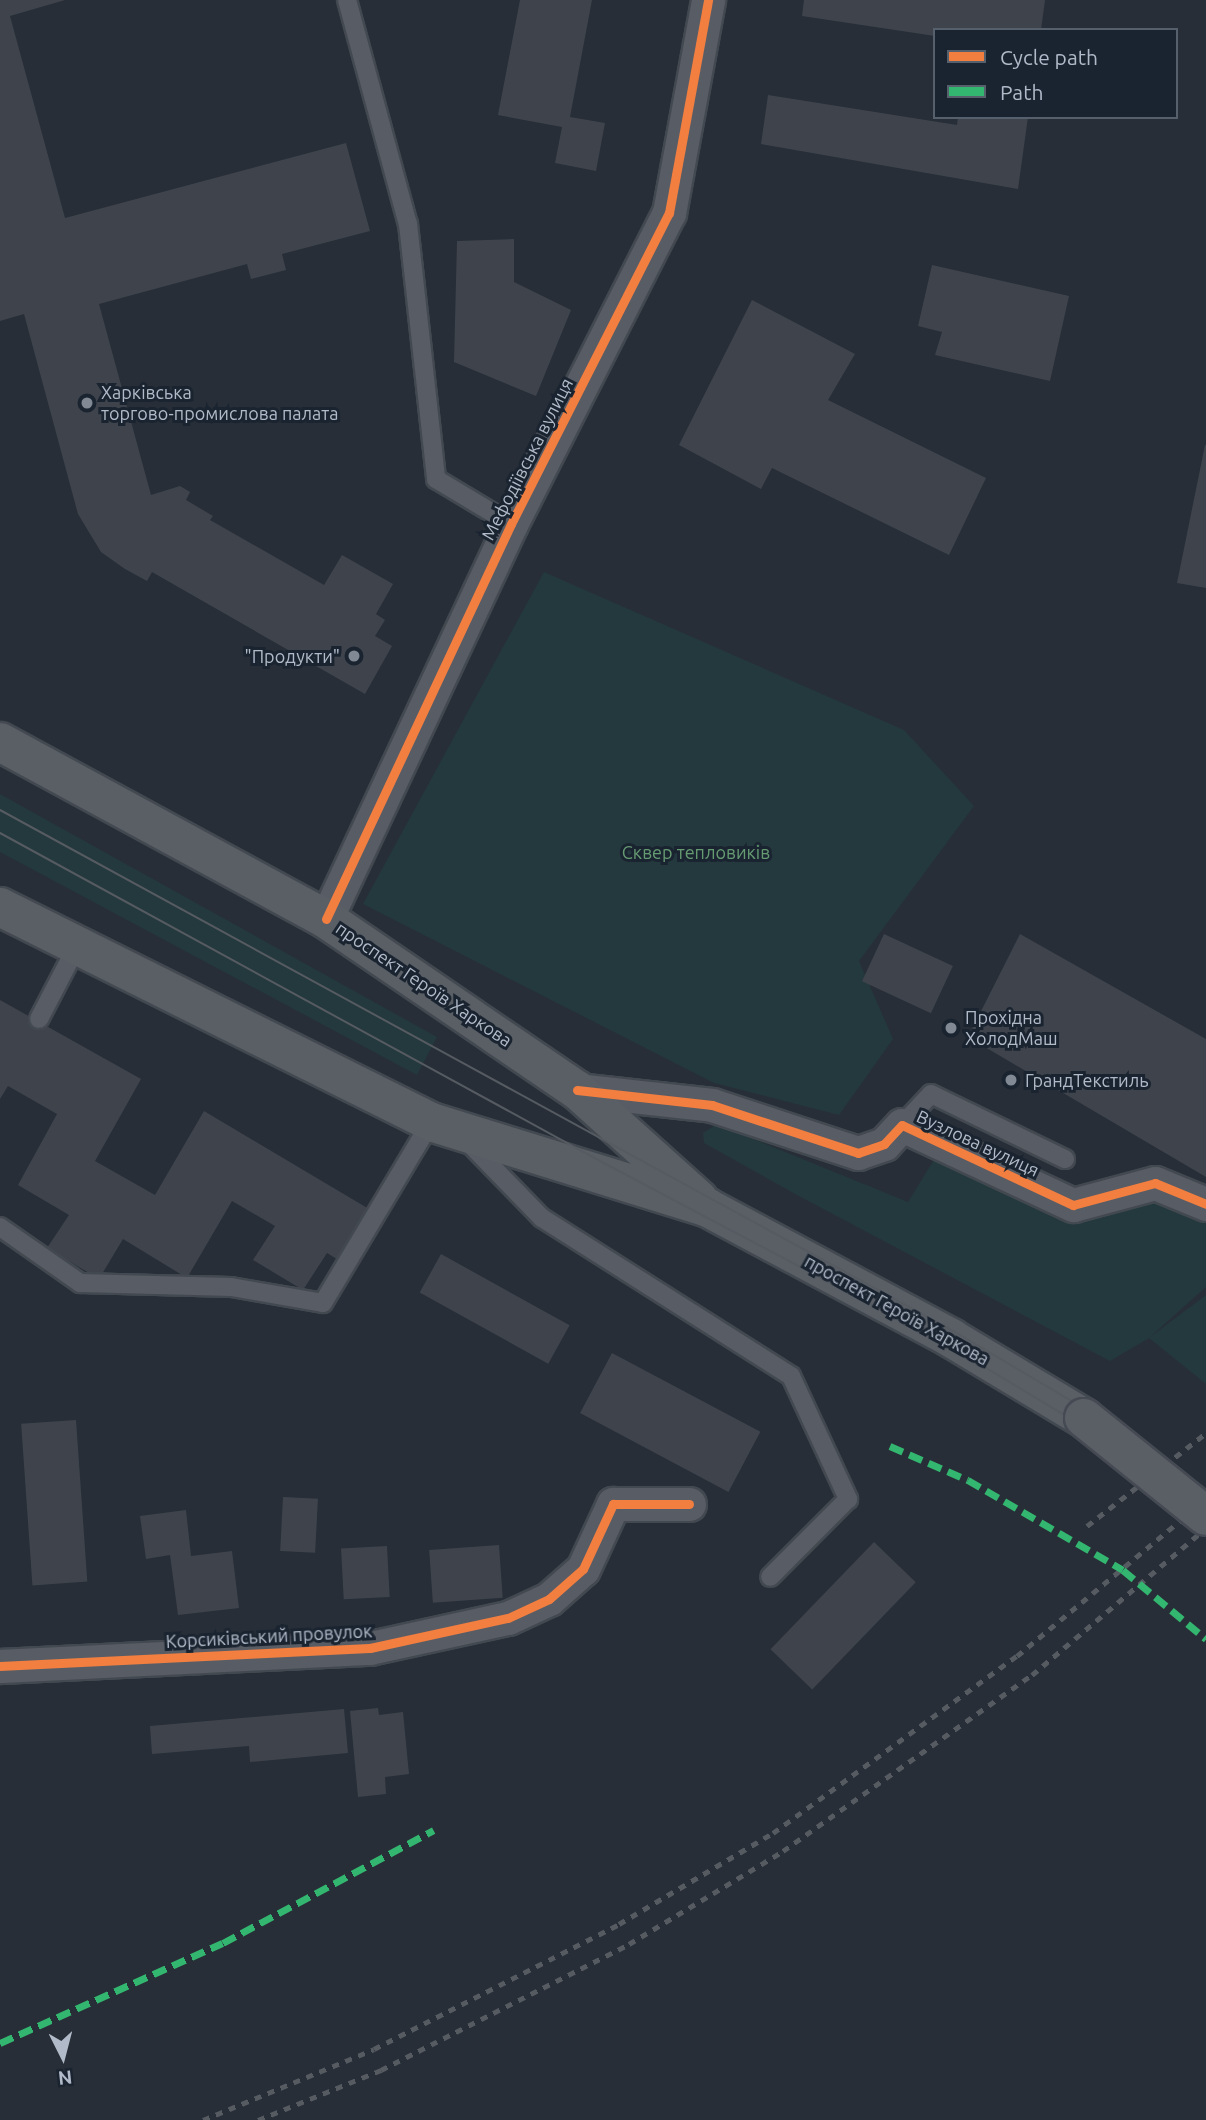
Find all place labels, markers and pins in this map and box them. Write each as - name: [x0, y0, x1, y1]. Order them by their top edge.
- place label: Харківська торгово-промислова палата: [101, 382, 339, 424]
- marker: Харківська торгово-промислова палата: [79, 395, 95, 411]
- place label: "Продукти": [245, 645, 340, 667]
- marker: "Продукти": [346, 648, 362, 664]
- place label: Прохідна ХолодМаш: [965, 1007, 1058, 1050]
- marker: Прохідна ХолодМаш: [943, 1020, 959, 1036]
- place label: ГрандТекстиль: [1025, 1069, 1149, 1091]
- marker: ГрандТекстиль: [1003, 1072, 1019, 1088]

